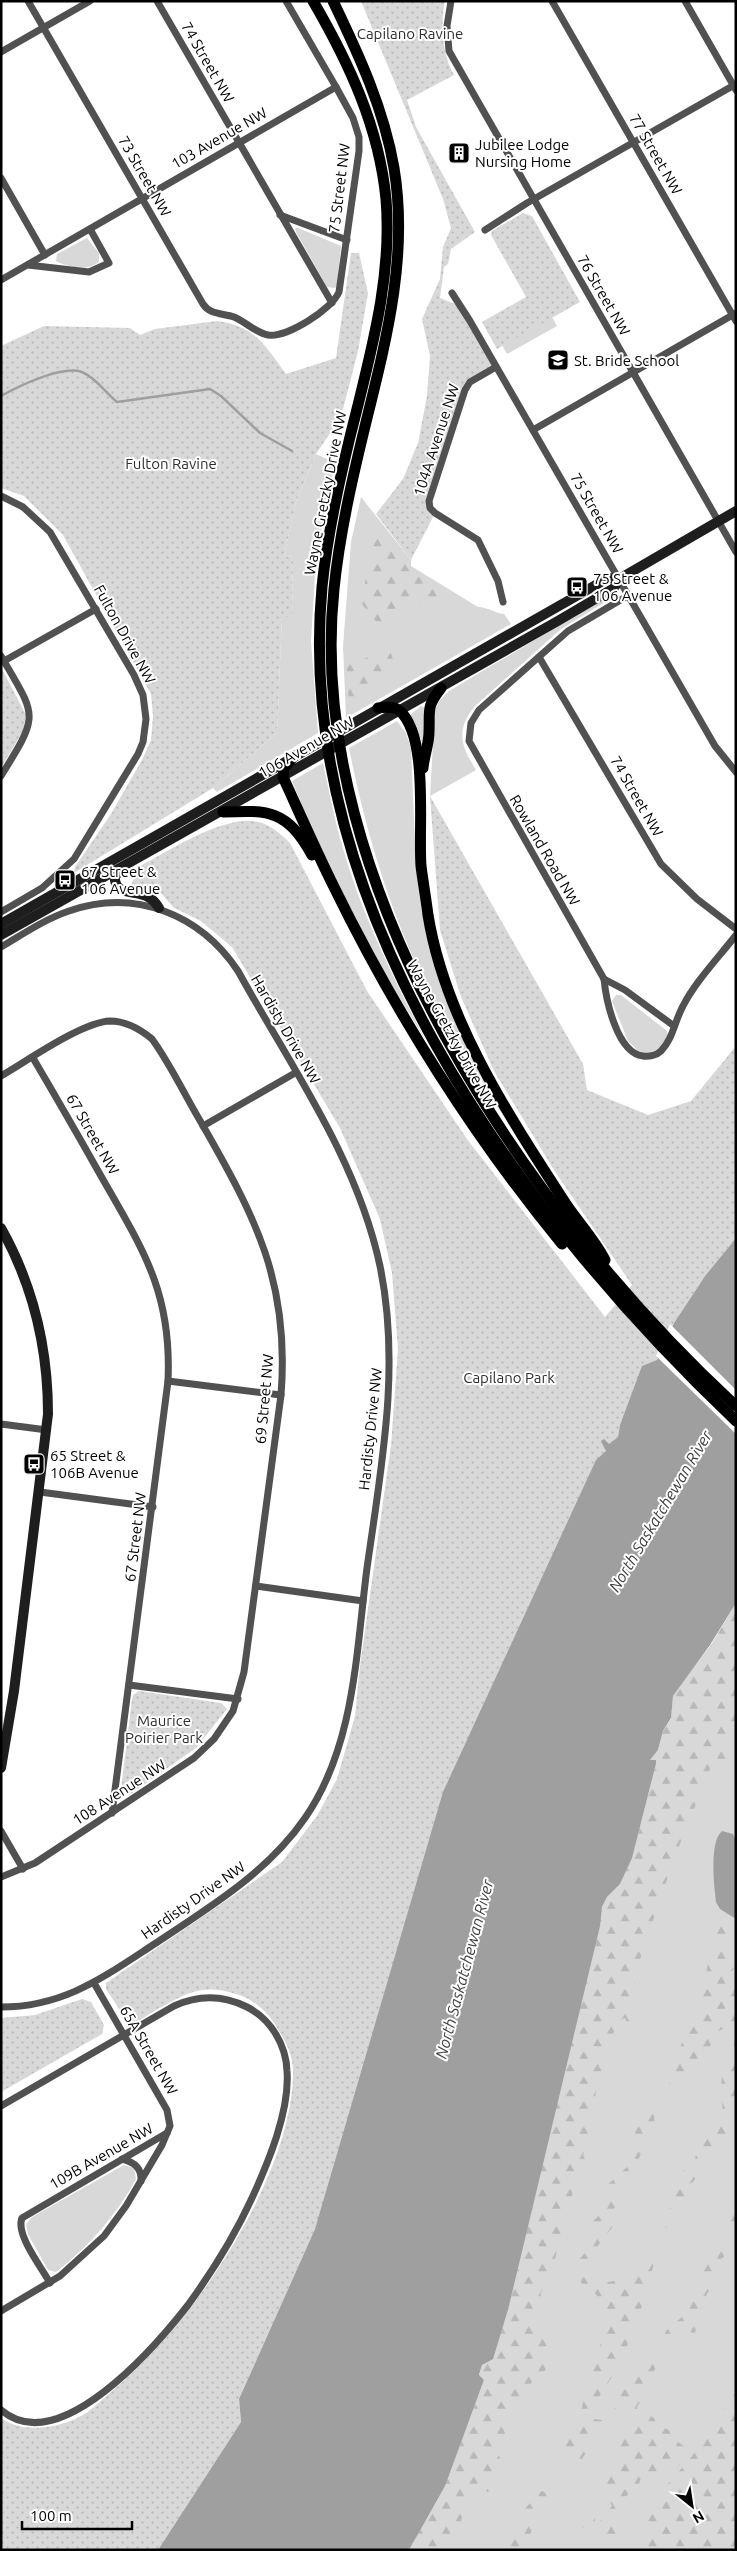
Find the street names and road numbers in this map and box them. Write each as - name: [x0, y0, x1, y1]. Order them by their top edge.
- street label: 74 Street NW: [178, 19, 238, 105]
- street label: 103 Avenue NW: [168, 104, 270, 172]
- street label: 77 Street NW: [626, 111, 686, 197]
- street label: 73 Street NW: [115, 133, 175, 219]
- street label: 75 Street NW: [325, 142, 353, 234]
- street label: 76 Street NW: [574, 252, 634, 338]
- street label: 104A Avenue NW: [410, 382, 462, 498]
- street label: Wayne Gretzky Drive NW: [301, 409, 349, 577]
- street label: 75 Street NW: [567, 470, 627, 556]
- street label: Fulton Drive NW: [91, 582, 159, 686]
- street label: 106 Avenue NW: [255, 713, 357, 781]
- street label: 74 Street NW: [607, 753, 667, 839]
- street label: Rowland Road NW: [506, 792, 584, 908]
- street label: Wayne Gretzky Drive NW: [404, 957, 500, 1111]
- street label: Hardisty Drive NW: [248, 972, 324, 1087]
- street label: 67 Street NW: [63, 1091, 123, 1177]
- street label: 69 Street NW: [252, 1353, 276, 1445]
- street label: Hardisty Drive NW: [355, 1367, 385, 1491]
- street label: 67 Street NW: [121, 1491, 149, 1583]
- street label: 108 Avenue NW: [69, 1756, 169, 1828]
- street label: Hardisty Drive NW: [138, 1858, 248, 1942]
- street label: 65A Street NW: [117, 2002, 181, 2098]
- street label: 109B Avenue NW: [46, 2119, 156, 2193]

